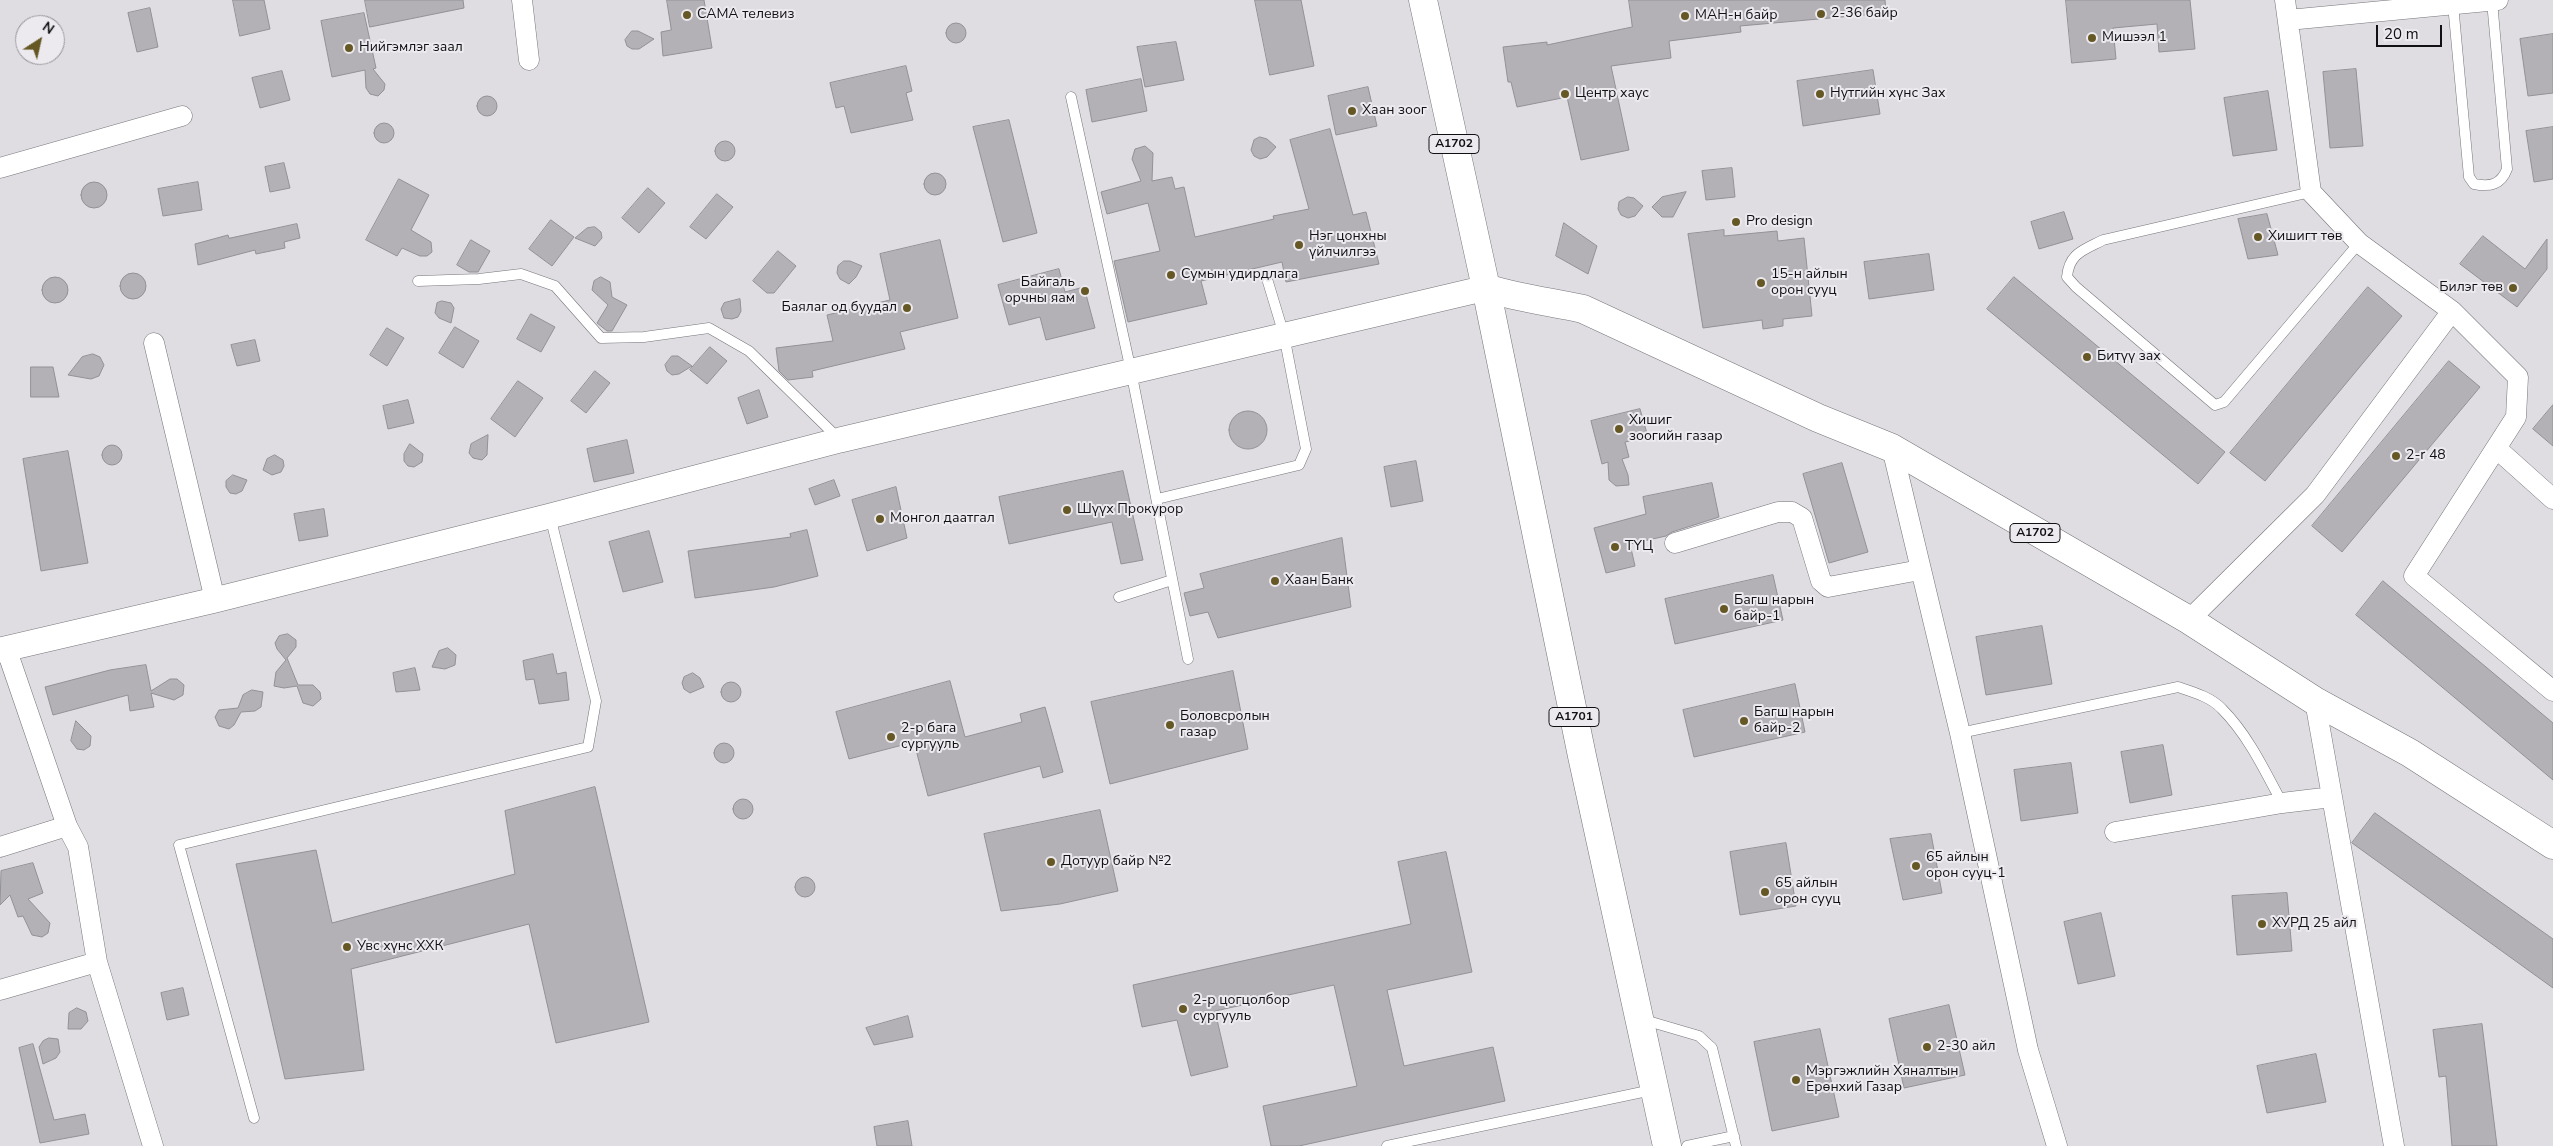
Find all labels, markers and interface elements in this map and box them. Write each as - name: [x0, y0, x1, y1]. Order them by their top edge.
- place label: 2-36 байр: [1831, 6, 1898, 22]
- place label: САМА телевиз: [697, 7, 794, 23]
- place label: МАН-н байр: [1695, 8, 1778, 24]
- marker: 2-36 байр: [1815, 8, 1827, 20]
- marker: САМА телевиз: [681, 9, 693, 21]
- marker: МАН-н байр: [1679, 10, 1691, 22]
- north arrow: [15, 15, 65, 65]
- scale bar: [2378, 15, 2444, 47]
- text: N: [39, 17, 58, 39]
- text: 20 m: [2384, 24, 2419, 44]
- place label: Мишээл 1: [2102, 30, 2167, 46]
- marker: Мишээл 1: [2086, 32, 2098, 44]
- place label: Нийгэмлэг заал: [359, 40, 463, 56]
- marker: Нийгэмлэг заал: [343, 42, 355, 54]
- place label: Центр хаус: [1575, 86, 1649, 102]
- place label: Нутгийн хүнс Зах: [1830, 86, 1946, 102]
- marker: Центр хаус: [1559, 88, 1571, 100]
- marker: Нутгийн хүнс Зах: [1814, 88, 1826, 100]
- place label: Хаан зоог: [1362, 103, 1427, 119]
- marker: Хаан зоог: [1346, 105, 1358, 117]
- road number: A1702: [1429, 134, 1479, 154]
- place label: Pro design: [1746, 214, 1813, 230]
- marker: Pro design: [1730, 216, 1742, 228]
- place label: Нэг цонхны үйлчилгээ: [1309, 229, 1387, 262]
- place label: Хишигт төв: [2268, 229, 2342, 245]
- marker: Хишигт төв: [2252, 231, 2264, 243]
- marker: Нэг цонхны үйлчилгээ: [1293, 239, 1305, 251]
- place label: Сумын удирдлага: [1181, 267, 1298, 283]
- place label: 15-н айлын орон сууц: [1771, 267, 1848, 300]
- marker: Сумын удирдлага: [1165, 269, 1177, 281]
- place label: Байгаль орчны яам: [1005, 275, 1075, 308]
- marker: 15-н айлын орон сууц: [1755, 277, 1767, 289]
- place label: Билэг төв: [2439, 280, 2503, 296]
- marker: Билэг төв: [2507, 282, 2519, 294]
- marker: Байгаль орчны яам: [1079, 285, 1091, 297]
- place label: Баялаг од буудал: [781, 300, 897, 316]
- marker: Баялаг од буудал: [901, 302, 913, 314]
- place label: Битүү зах: [2097, 349, 2161, 365]
- marker: Битүү зах: [2081, 351, 2093, 363]
- place label: Хишиг зоогийн газар: [1629, 413, 1723, 446]
- marker: Хишиг зоогийн газар: [1613, 423, 1625, 435]
- place label: 2-r 48: [2406, 448, 2446, 464]
- marker: 2-r 48: [2390, 450, 2402, 462]
- place label: Шүүх Прокурор: [1077, 502, 1183, 518]
- marker: Шүүх Прокурор: [1061, 504, 1073, 516]
- place label: Монгол даатгал: [890, 511, 995, 527]
- marker: Монгол даатгал: [874, 513, 886, 525]
- road number: A1702: [2010, 524, 2060, 542]
- place label: ТҮЦ: [1625, 539, 1653, 555]
- marker: ТҮЦ: [1609, 541, 1621, 553]
- place label: Хаан Банк: [1285, 573, 1353, 589]
- marker: Хаан Банк: [1269, 575, 1281, 587]
- place label: Багш нарын байр-1: [1734, 593, 1814, 626]
- marker: Багш нарын байр-1: [1718, 603, 1730, 615]
- place label: Багш нарын байр-2: [1754, 705, 1834, 738]
- road number: A1701: [1549, 708, 1599, 726]
- place label: Боловсролын газар: [1180, 709, 1270, 742]
- marker: Багш нарын байр-2: [1738, 715, 1750, 727]
- marker: Боловсролын газар: [1164, 719, 1176, 731]
- place label: 2-р бага сургууль: [901, 721, 959, 754]
- marker: 2-р бага сургууль: [885, 731, 897, 743]
- place label: 65 айлын орон сууц-1: [1926, 850, 2006, 882]
- place label: Дотуур байр №2: [1061, 854, 1172, 870]
- marker: Дотуур байр №2: [1045, 856, 1057, 868]
- marker: 65 айлын орон сууц-1: [1910, 860, 1922, 872]
- place label: 65 айлын орон сууц: [1775, 876, 1841, 909]
- marker: 65 айлын орон сууц: [1759, 886, 1771, 898]
- place label: ХУРД 25 айл: [2272, 916, 2357, 932]
- marker: ХУРД 25 айл: [2256, 918, 2268, 930]
- place label: Увс хүнс ХХК: [357, 939, 443, 955]
- marker: Увс хүнс ХХК: [341, 941, 353, 953]
- place label: 2-р цогцолбор сургууль: [1193, 993, 1290, 1026]
- marker: 2-р цогцолбор сургууль: [1177, 1003, 1189, 1015]
- place label: 2-30 айл: [1937, 1039, 1995, 1055]
- marker: 2-30 айл: [1921, 1041, 1933, 1053]
- place label: Мэргэжлийн Хяналтын Ерөнхий Газар: [1806, 1064, 1958, 1096]
- marker: Мэргэжлийн Хяналтын Ерөнхий Газар: [1790, 1074, 1802, 1086]

